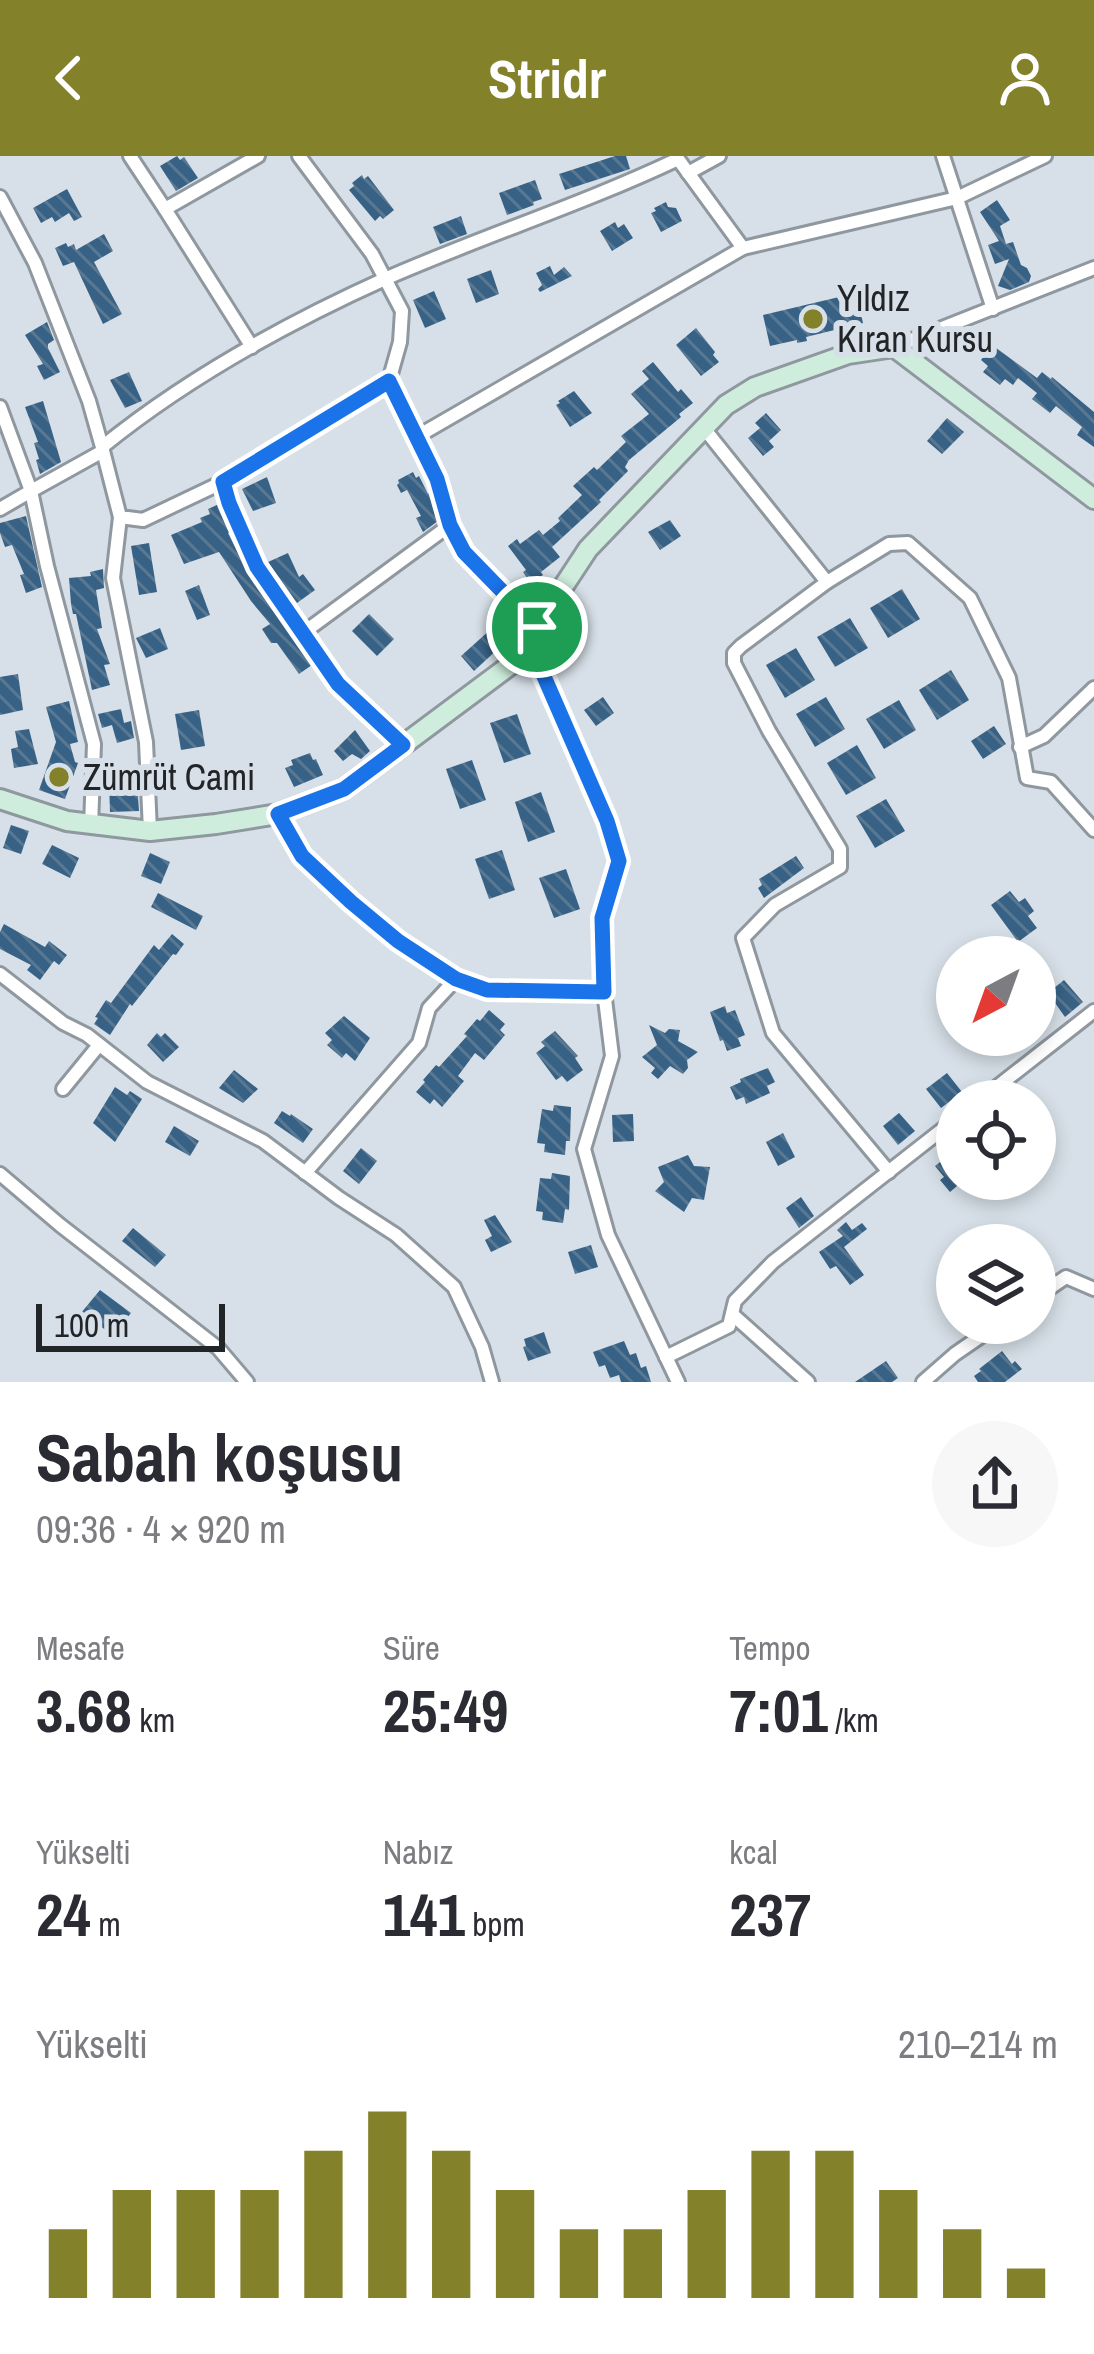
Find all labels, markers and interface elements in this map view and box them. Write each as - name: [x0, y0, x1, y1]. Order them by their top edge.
- text: Stridr: [488, 42, 606, 115]
- icon: back: [36, 45, 102, 111]
- icon: person: [992, 45, 1058, 111]
- place label: Yıldız Kıran Kursu: [837, 274, 993, 363]
- marker: Yıldız Kıran Kursu: [800, 306, 826, 332]
- pin: [486, 576, 588, 678]
- icon: arrive: [504, 594, 570, 660]
- place label: Zümrüt Cami: [83, 753, 255, 801]
- marker: Zümrüt Cami: [46, 764, 72, 790]
- north arrow: [936, 936, 1056, 1056]
- map controls: [936, 936, 1056, 1344]
- button: locate: [936, 1080, 1056, 1200]
- button: layers: [936, 1224, 1056, 1344]
- scale bar: [36, 1298, 225, 1351]
- text: 100 m: [54, 1303, 129, 1347]
- text: Sabah koşusu: [36, 1413, 403, 1502]
- button: share: [932, 1421, 1058, 1547]
- text: 09:36 · 4 × 920 m: [36, 1503, 286, 1555]
- text: Mesafe: [36, 1626, 125, 1670]
- text: Süre: [383, 1626, 440, 1670]
- text: Tempo: [729, 1626, 811, 1670]
- text: 3.68: [36, 1670, 132, 1751]
- text: 25:49: [383, 1670, 508, 1751]
- text: 7:01: [729, 1670, 828, 1751]
- text: km: [132, 1698, 175, 1742]
- text: /km: [828, 1698, 879, 1742]
- text: Yükselti: [36, 1830, 131, 1874]
- text: Nabız: [383, 1830, 453, 1874]
- text: kcal: [729, 1830, 777, 1874]
- text: 24: [36, 1874, 91, 1955]
- text: 141: [383, 1874, 465, 1955]
- text: 237: [729, 1874, 811, 1955]
- text: m: [91, 1902, 121, 1946]
- text: bpm: [465, 1902, 525, 1946]
- text: Yükselti: [36, 2018, 148, 2070]
- text: 210–214 m: [898, 2018, 1058, 2070]

